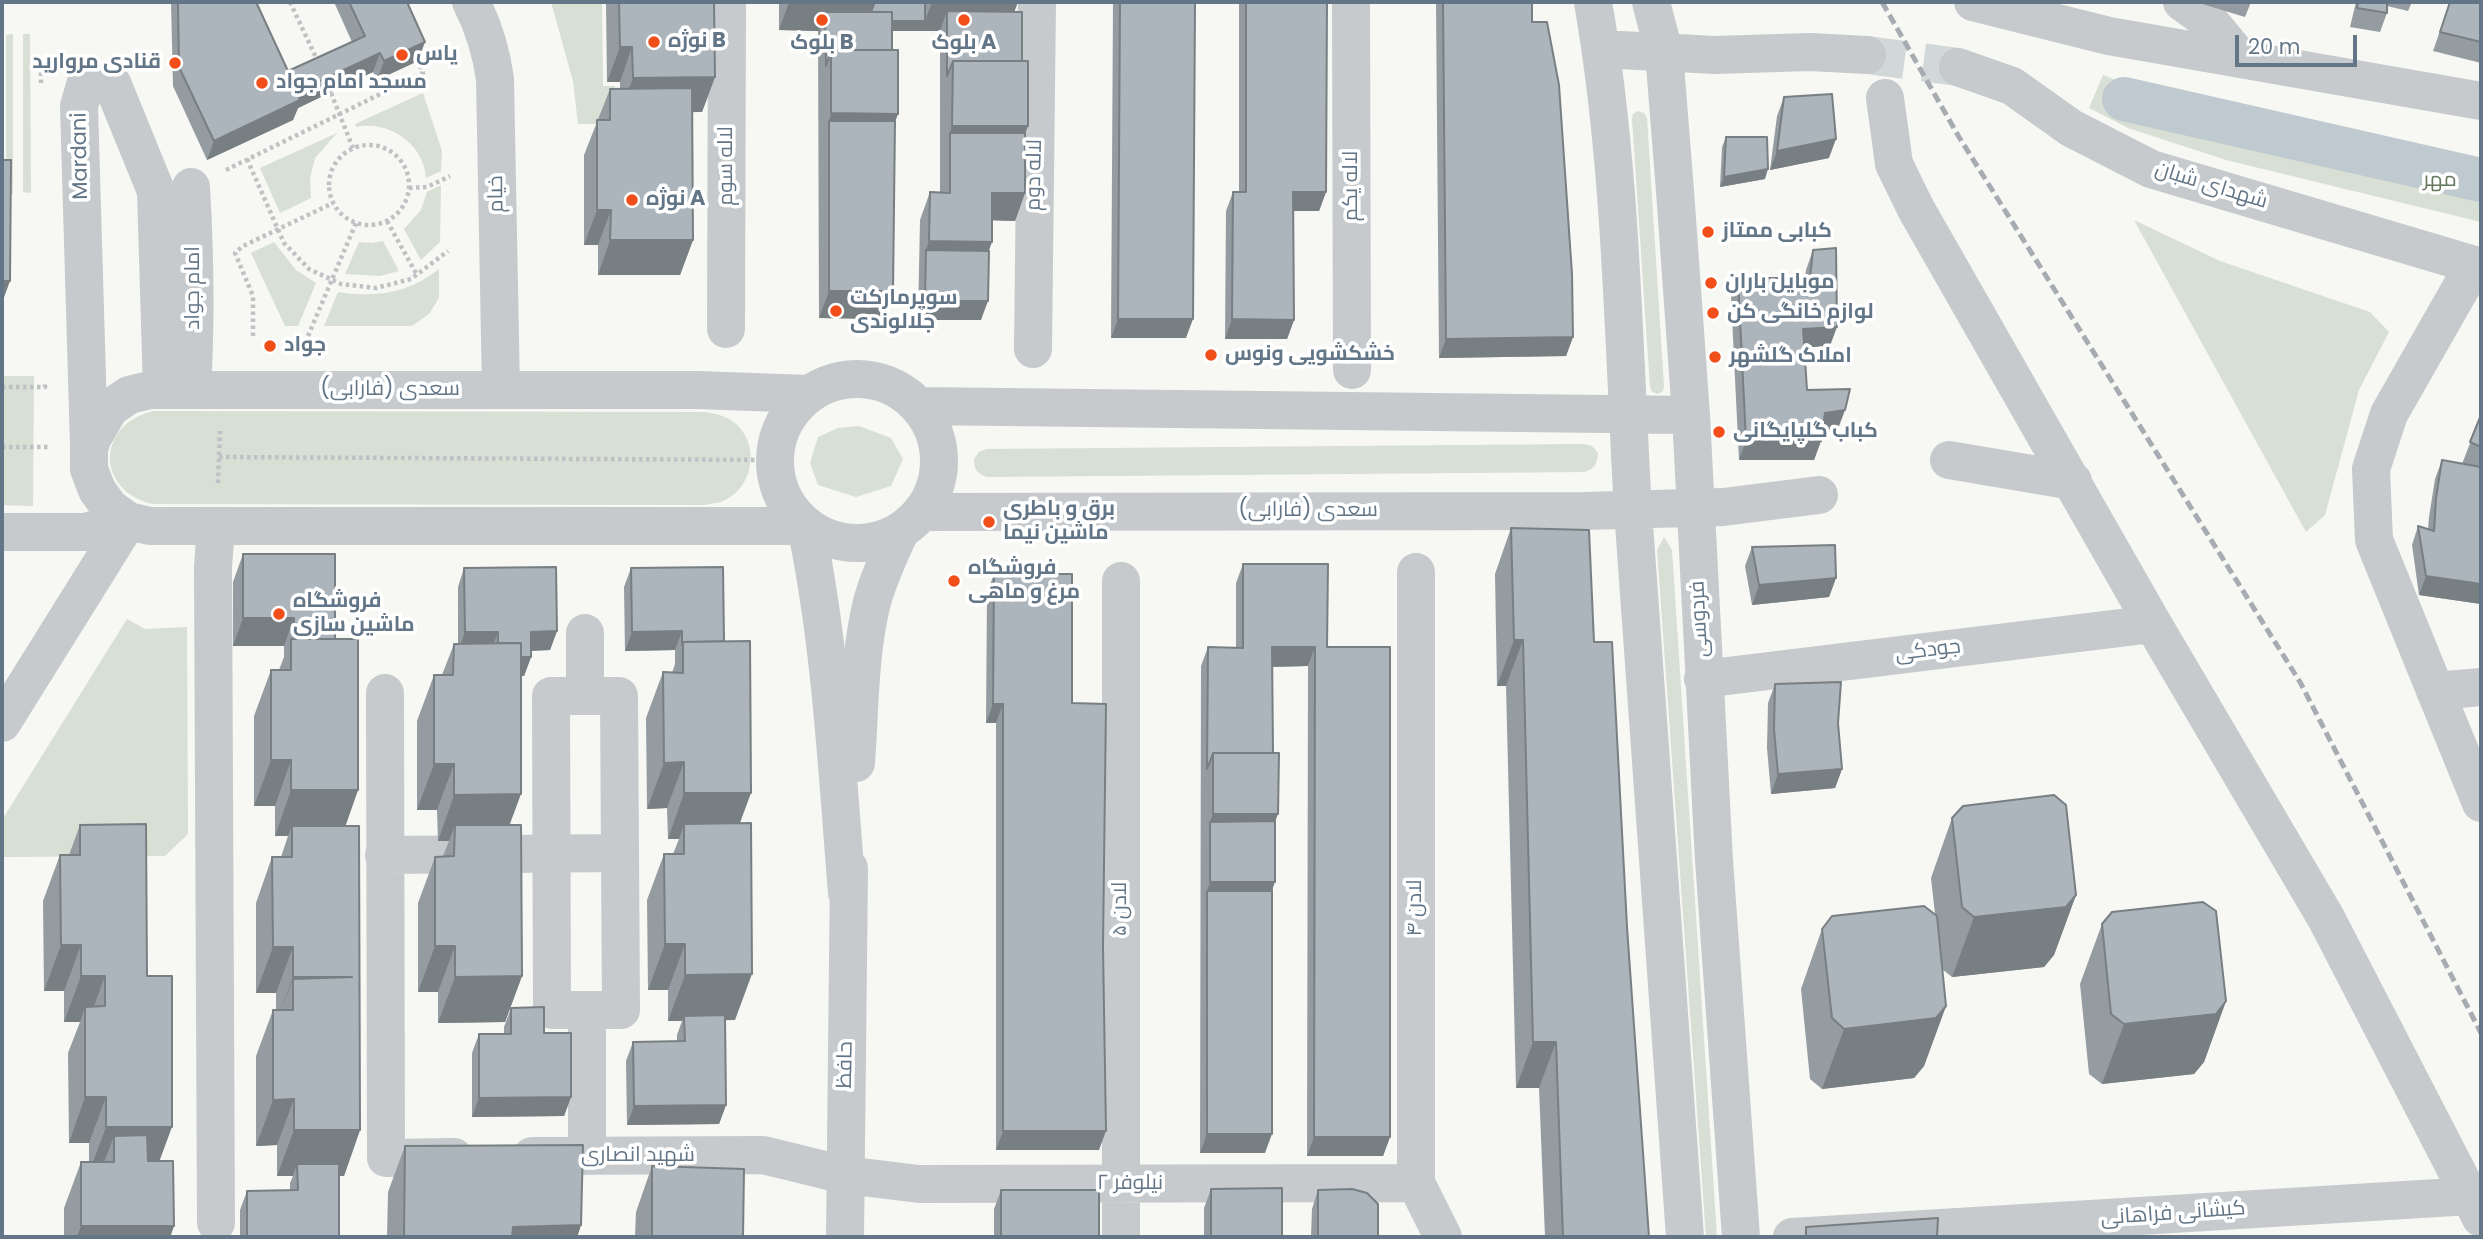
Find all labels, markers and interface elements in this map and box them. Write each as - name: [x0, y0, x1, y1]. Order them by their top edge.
- marker: بلوک B: [814, 12, 830, 28]
- marker: بلوک A: [956, 12, 972, 28]
- scale bar: [2238, 21, 2360, 65]
- place label: نوژه B: [668, 29, 726, 55]
- place label: بلوک B: [790, 31, 854, 57]
- place label: بلوک A: [931, 31, 997, 57]
- text: 20 m: [2248, 32, 2301, 61]
- marker: نوژه B: [646, 34, 662, 50]
- place label: یاس: [416, 42, 458, 68]
- marker: یاس: [394, 47, 410, 63]
- place label: قنادی مروارید: [32, 50, 161, 76]
- marker: قنادی مروارید: [167, 55, 183, 71]
- place label: مسجد امام جواد: [276, 70, 427, 96]
- marker: مسجد امام جواد: [254, 75, 270, 91]
- street label: Mardani: [68, 112, 94, 200]
- street label: لاله سوم: [714, 126, 740, 206]
- street label: لاله دوم: [1022, 139, 1048, 211]
- street label: لاله یکم: [1339, 151, 1365, 221]
- street label: شهدای شبان: [2152, 157, 2270, 215]
- park label: مهر: [2423, 168, 2457, 194]
- street label: خیام: [484, 175, 510, 213]
- place label: نوژه A: [646, 187, 705, 213]
- marker: نوژه A: [624, 192, 640, 208]
- place label: کبابی ممتاز: [1722, 219, 1832, 245]
- marker: کبابی ممتاز: [1700, 224, 1716, 240]
- street label: امام جواد: [181, 246, 207, 330]
- place label: موبایل باران: [1725, 270, 1835, 296]
- marker: موبایل باران: [1703, 275, 1719, 291]
- place label: سوپرمارکت جلالوندی: [850, 286, 957, 336]
- place label: لوازم خانگی کن: [1727, 300, 1874, 326]
- marker: سوپرمارکت جلالوندی: [828, 303, 844, 319]
- marker: لوازم خانگی کن: [1705, 305, 1721, 321]
- place label: جواد: [284, 333, 326, 359]
- marker: جواد: [262, 338, 278, 354]
- place label: خشکشویی ونوس: [1225, 342, 1395, 368]
- place label: املاک گلشهر: [1729, 344, 1852, 370]
- marker: خشکشویی ونوس: [1203, 347, 1219, 363]
- marker: املاک گلشهر: [1707, 349, 1723, 365]
- street label: سعدی (فارابی): [320, 377, 460, 403]
- place label: کباب گلپایگانی: [1733, 419, 1878, 445]
- marker: کباب گلپایگانی: [1711, 424, 1727, 440]
- place label: برق و باطری ماشین نیما: [1003, 497, 1115, 547]
- street label: سعدی (فارابی): [1238, 498, 1378, 524]
- marker: برق و باطری ماشین نیما: [981, 514, 997, 530]
- place label: فروشگاه مرغ و ماهی: [968, 556, 1080, 606]
- marker: فروشگاه مرغ و ماهی: [946, 573, 962, 589]
- street label: فردوسی: [1685, 580, 1715, 658]
- place label: فروشگاه ماشین سازی: [293, 589, 415, 639]
- marker: فروشگاه ماشین سازی: [271, 606, 287, 622]
- street label: جودکی: [1894, 634, 1962, 668]
- street label: لادن ۴: [1403, 879, 1429, 937]
- street label: لادن ۵: [1108, 882, 1134, 936]
- street label: حافظ: [833, 1041, 859, 1089]
- street label: شهید انصاری: [581, 1143, 695, 1169]
- street label: نیلوفر ۲: [1097, 1171, 1163, 1197]
- street label: کیشانی فراهانی: [2100, 1196, 2246, 1232]

